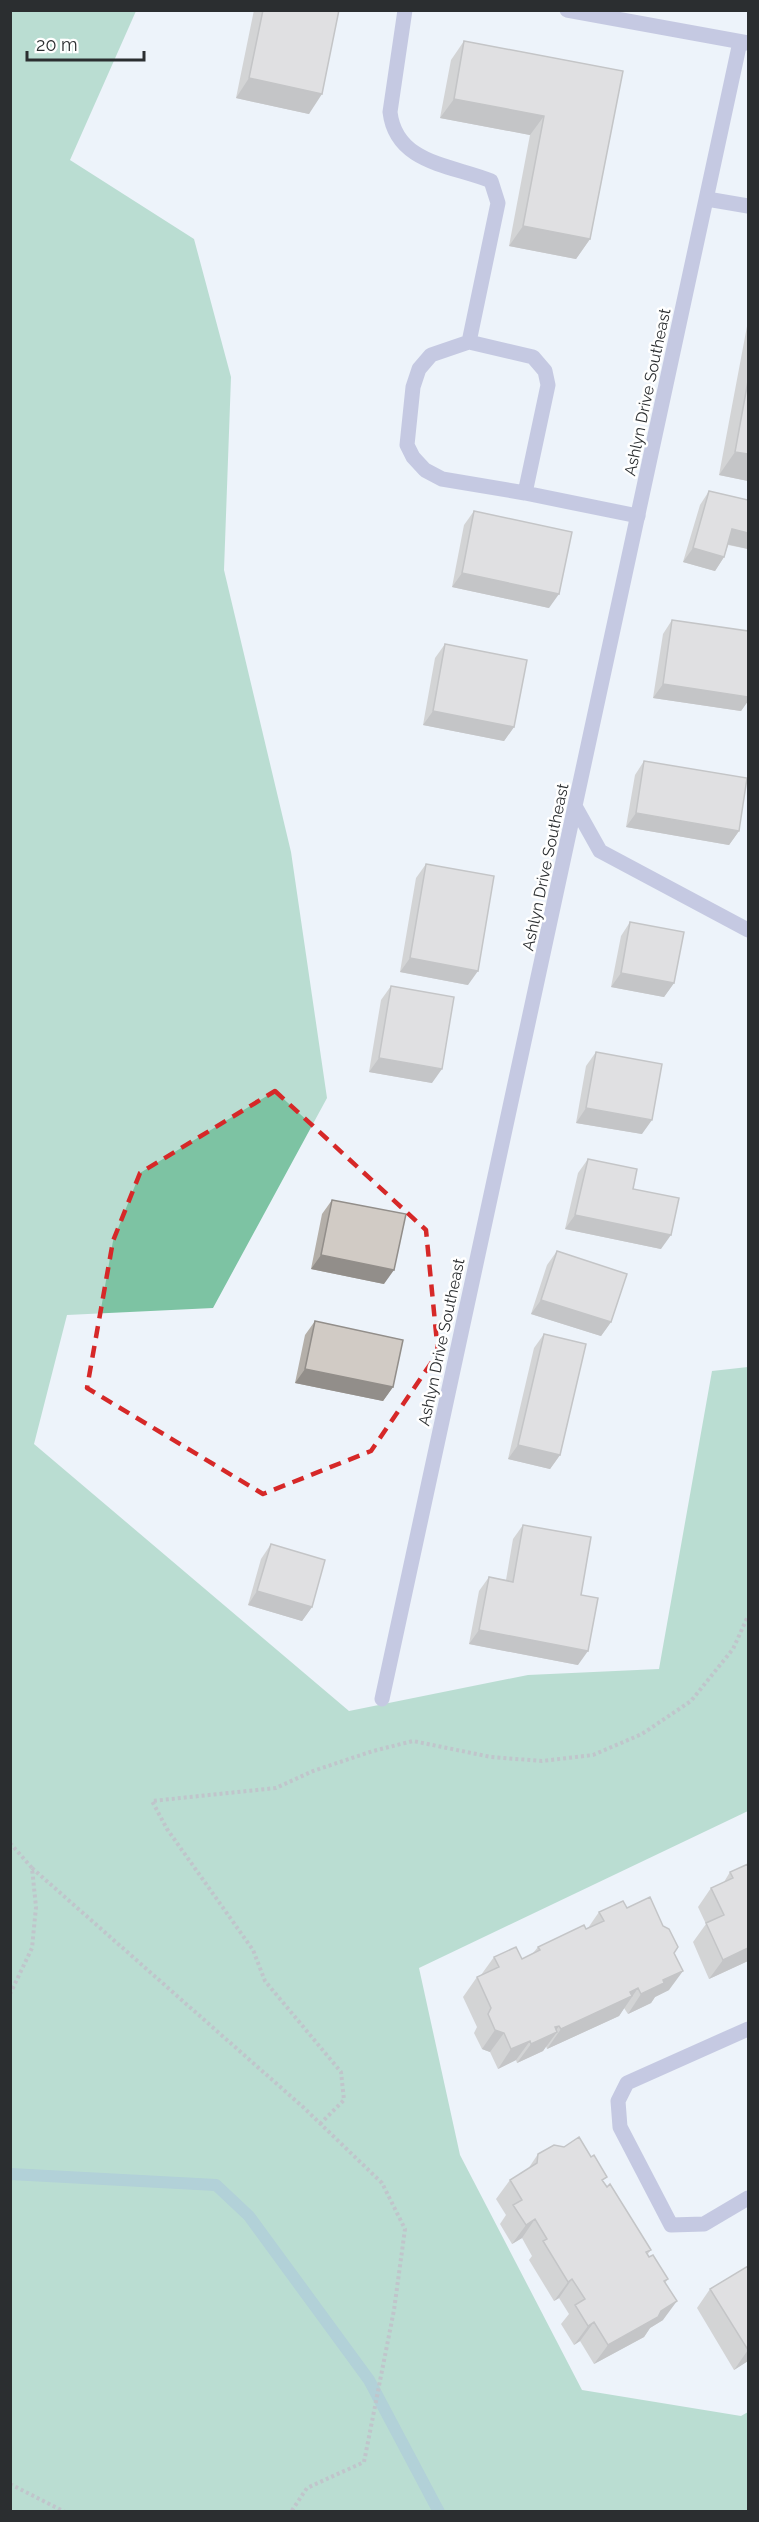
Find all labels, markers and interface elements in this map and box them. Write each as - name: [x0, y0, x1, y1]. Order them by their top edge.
- scale bar: [27, 24, 144, 62]
- text: 20 m: [36, 34, 78, 55]
- street label: Ashlyn Drive Southeast: [620, 306, 675, 478]
- street label: Ashlyn Drive Southeast: [518, 781, 573, 953]
- street label: Ashlyn Drive Southeast: [414, 1256, 469, 1428]

